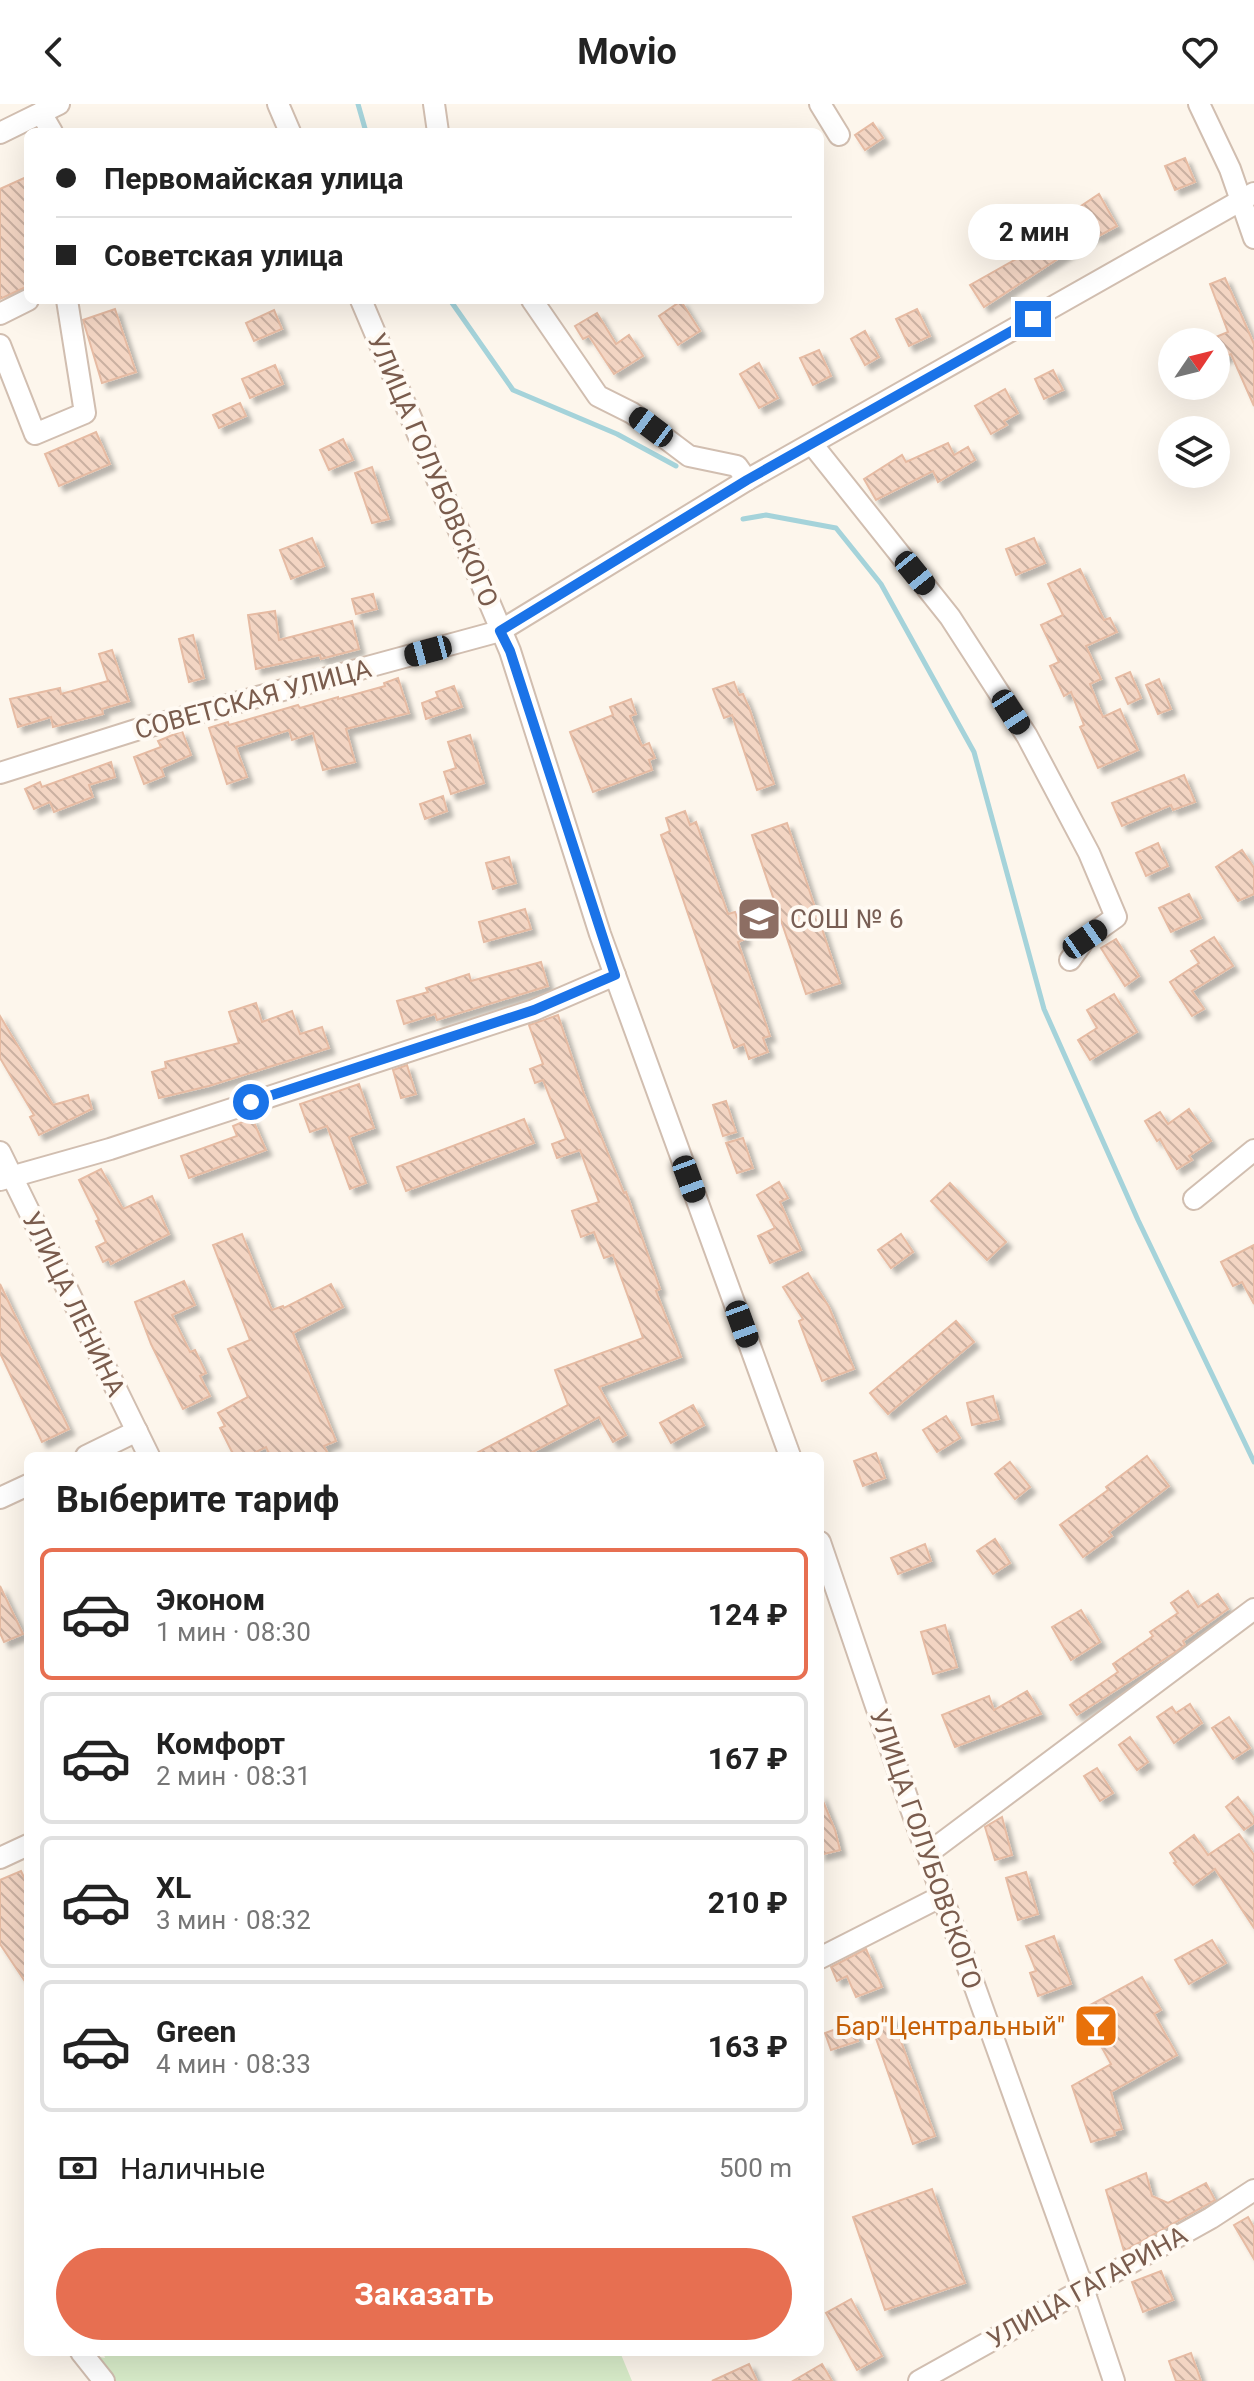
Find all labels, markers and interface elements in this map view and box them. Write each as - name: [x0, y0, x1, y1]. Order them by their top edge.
- icon: back: [32, 30, 76, 74]
- icon: heart: [1178, 30, 1222, 74]
- text: Movio: [577, 31, 677, 73]
- text: Первомайская улица: [104, 161, 404, 196]
- callout: 2 мин: [967, 203, 1099, 259]
- text: 2 мин: [999, 217, 1069, 247]
- text: Советская улица: [104, 238, 343, 273]
- route end: [1015, 301, 1051, 337]
- north arrow: [1158, 328, 1230, 400]
- map controls: [1158, 328, 1230, 488]
- street label: УЛИЦА ГОЛУБОВСКОГО: [362, 329, 504, 611]
- car: [625, 403, 677, 451]
- button: layers: [1158, 416, 1230, 488]
- car: [891, 547, 939, 599]
- car: [402, 633, 454, 669]
- street label: СОВЕТСКАЯ УЛИЦА: [131, 653, 375, 745]
- car: [988, 685, 1034, 739]
- school or university icon: СОШ № 6: [735, 895, 783, 943]
- place label: СОШ № 6: [790, 904, 904, 934]
- car: [1058, 915, 1112, 963]
- route start: [233, 1084, 269, 1120]
- car: [670, 1152, 708, 1206]
- street label: УЛИЦА ЛЕНИНА: [16, 1207, 132, 1401]
- car: [723, 1297, 761, 1351]
- text: Выберите тариф: [56, 1479, 339, 1521]
- icon: car: [60, 1578, 132, 1650]
- text: Эконом: [156, 1582, 265, 1617]
- text: 124 ₽: [708, 1597, 788, 1632]
- text: 1 мин · 08:30: [156, 1617, 311, 1647]
- street label: УЛИЦА ГОЛУБОВСКОГО: [864, 1705, 988, 1993]
- icon: car: [60, 1722, 132, 1794]
- text: Комфорт: [156, 1726, 285, 1761]
- text: 167 ₽: [708, 1741, 788, 1776]
- text: 2 мин · 08:31: [156, 1761, 311, 1791]
- icon: car: [60, 1866, 132, 1938]
- text: XL: [156, 1870, 191, 1905]
- text: 210 ₽: [708, 1885, 788, 1920]
- text: 3 мин · 08:32: [156, 1905, 311, 1935]
- bar icon: Бар"Центральный": [1072, 2002, 1120, 2050]
- icon: car: [60, 2010, 132, 2082]
- place label: Бар"Центральный": [835, 2011, 1065, 2041]
- text: Green: [156, 2014, 236, 2049]
- text: 163 ₽: [708, 2029, 788, 2064]
- text: 4 мин · 08:33: [156, 2049, 311, 2079]
- icon: cash: [56, 2146, 100, 2190]
- text: Наличные: [120, 2151, 265, 2186]
- text: 500 m: [719, 2153, 792, 2183]
- street label: УЛИЦА ГАГАРИНА: [982, 2220, 1192, 2354]
- button: Заказать: [56, 2248, 792, 2340]

